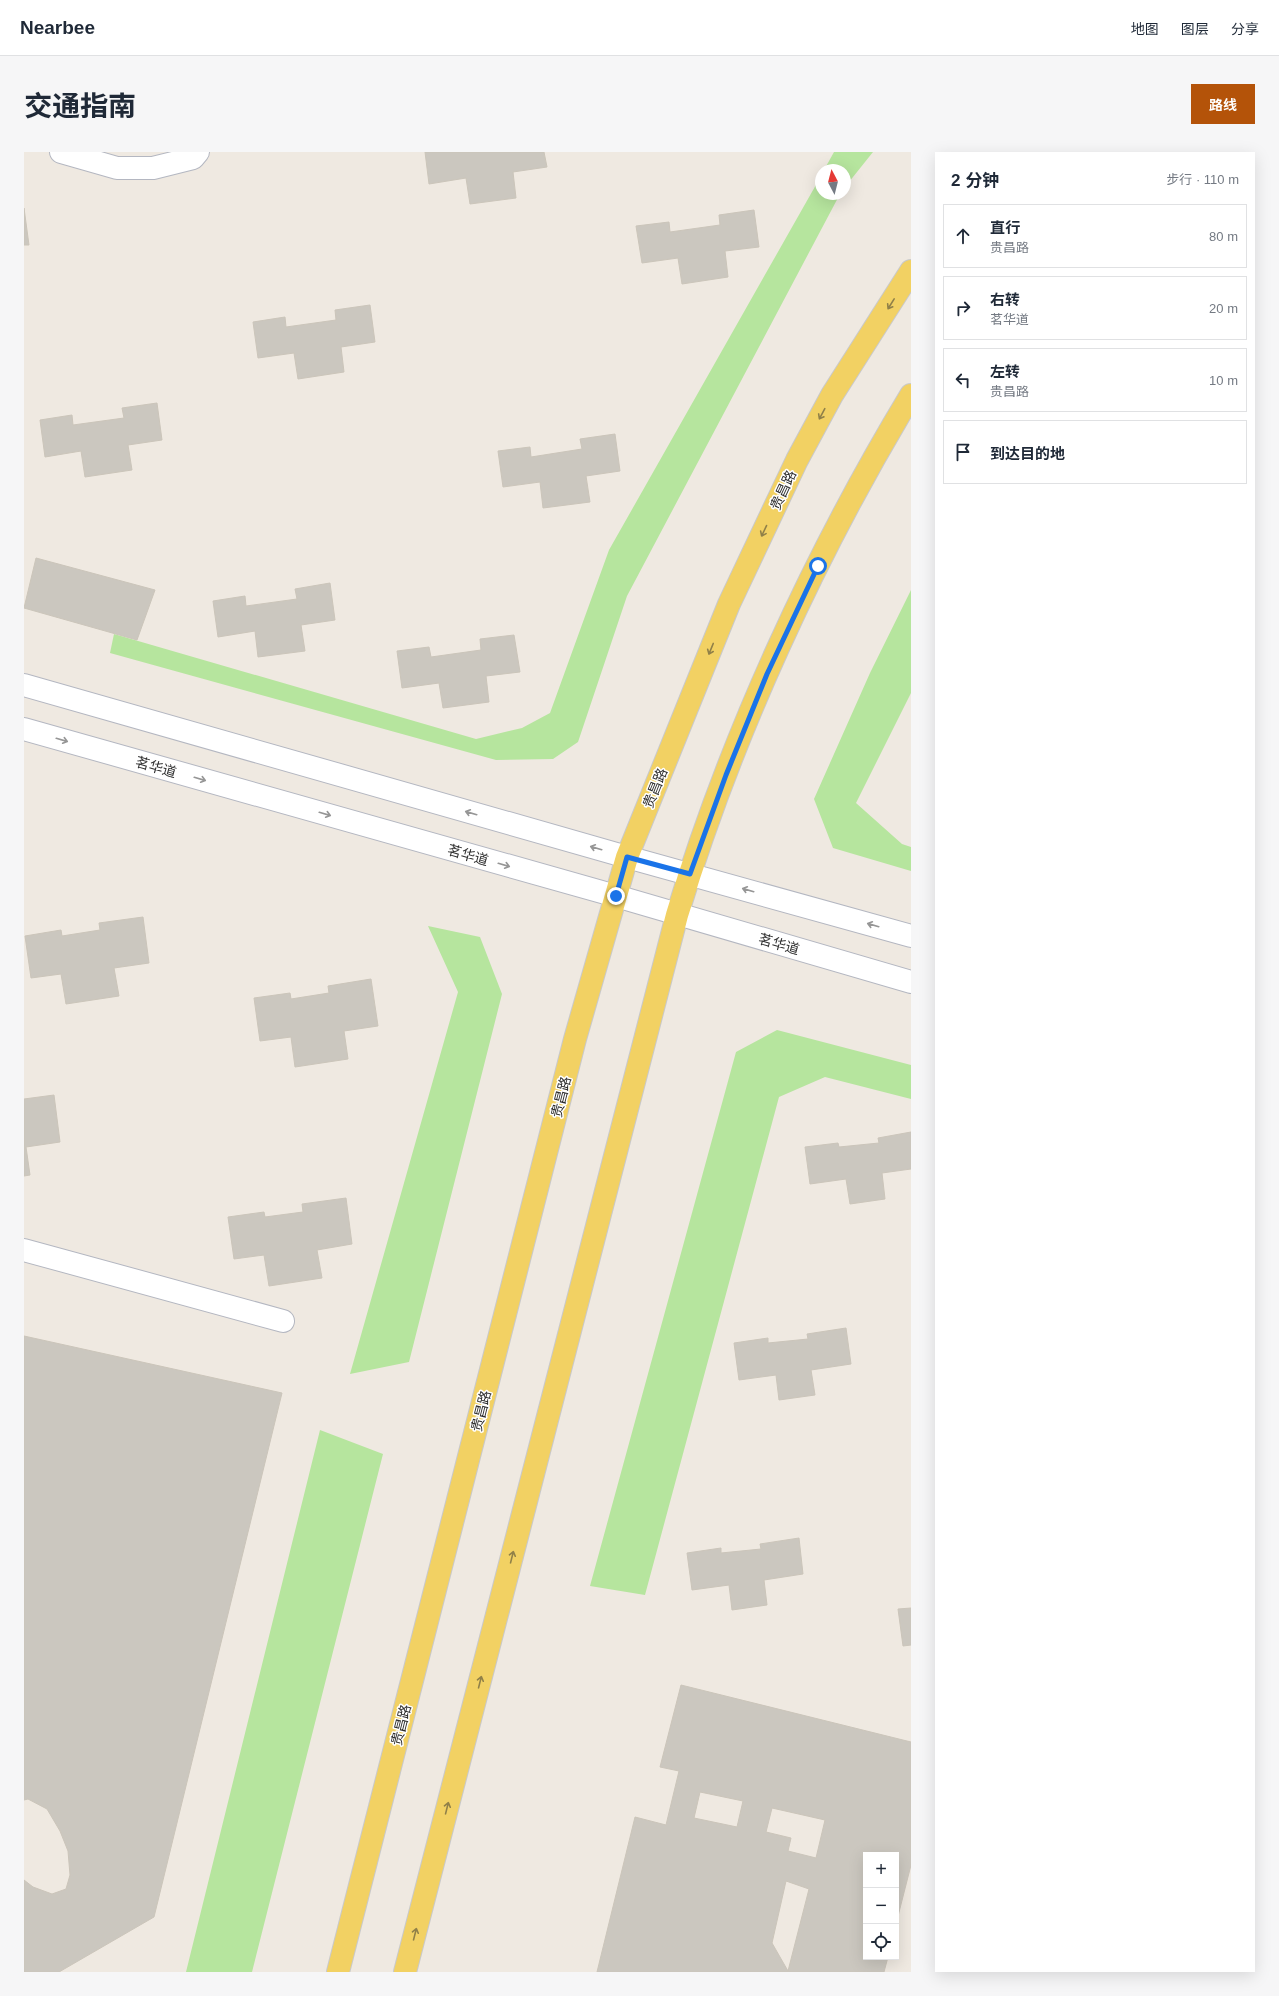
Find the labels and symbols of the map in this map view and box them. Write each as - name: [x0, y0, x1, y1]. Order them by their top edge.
- north arrow: [815, 164, 851, 200]
- one-way arrow: [886, 298, 894, 310]
- one-way arrow: [818, 408, 825, 420]
- street label: 贵昌路: [767, 468, 799, 512]
- one-way arrow: [760, 524, 767, 536]
- route start: [809, 557, 827, 575]
- one-way arrow: [706, 643, 714, 655]
- one-way arrow: [55, 737, 68, 744]
- street label: 茗华道: [134, 754, 178, 780]
- street label: 贵昌路: [640, 766, 670, 810]
- one-way arrow: [193, 776, 206, 783]
- one-way arrow: [465, 808, 478, 816]
- one-way arrow: [318, 811, 331, 818]
- street label: 茗华道: [446, 842, 490, 868]
- one-way arrow: [590, 844, 603, 851]
- one-way arrow: [498, 862, 511, 869]
- one-way arrow: [742, 886, 755, 893]
- route end: [607, 887, 625, 905]
- one-way arrow: [867, 921, 880, 929]
- street label: 茗华道: [757, 931, 801, 957]
- street label: 贵昌路: [548, 1075, 574, 1119]
- street label: 贵昌路: [468, 1389, 494, 1433]
- one-way arrow: [509, 1550, 516, 1563]
- one-way arrow: [476, 1676, 484, 1689]
- street label: 贵昌路: [388, 1703, 414, 1747]
- one-way arrow: [444, 1802, 451, 1815]
- one-way arrow: [412, 1928, 419, 1941]

